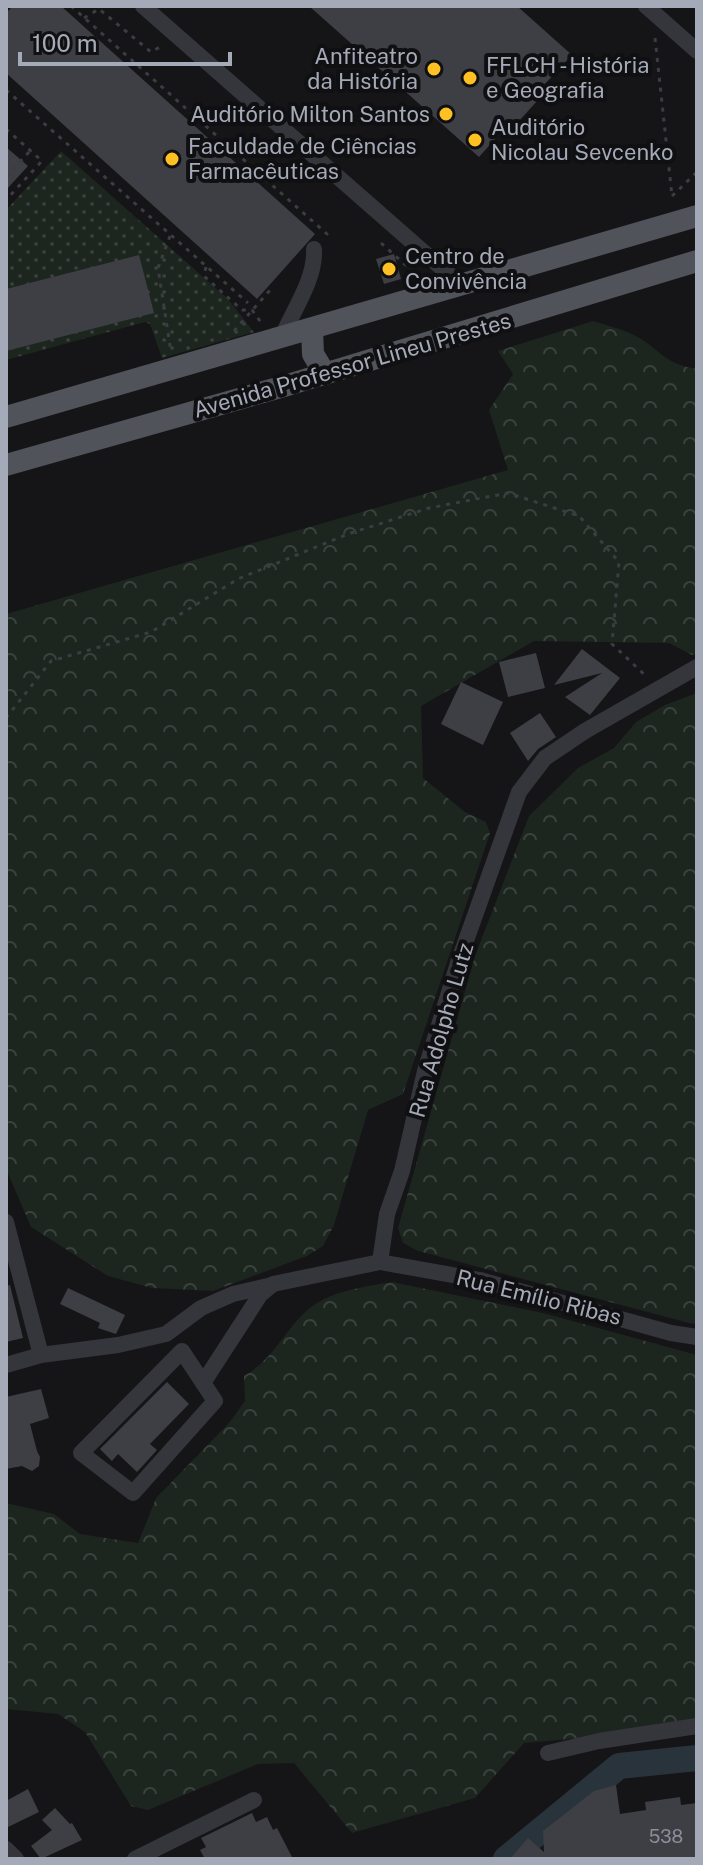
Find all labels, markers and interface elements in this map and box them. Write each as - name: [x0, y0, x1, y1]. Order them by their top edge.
- scale bar: [20, 16, 230, 66]
- text: 100 m: [32, 29, 98, 57]
- place label: Anfiteatro da História: [307, 43, 418, 94]
- place label: FFLCH - História e Geografia: [486, 52, 649, 103]
- marker: Anfiteatro da História: [425, 60, 443, 78]
- marker: FFLCH - História e Geografia: [461, 69, 479, 87]
- place label: Auditório Milton Santos: [190, 101, 430, 127]
- marker: Auditório Milton Santos: [437, 105, 455, 123]
- place label: Auditório Nicolau Sevcenko: [491, 114, 673, 165]
- marker: Auditório Nicolau Sevcenko: [466, 131, 484, 149]
- place label: Faculdade de Ciências Farmacêuticas: [188, 133, 417, 184]
- marker: Faculdade de Ciências Farmacêuticas: [163, 150, 181, 168]
- place label: Centro de Convivência: [405, 243, 527, 294]
- marker: Centro de Convivência: [380, 260, 398, 278]
- street label: Avenida Professor Lineu Prestes: [190, 307, 514, 423]
- street label: Rua Adolpho Lutz: [404, 940, 478, 1120]
- street label: Rua Emílio Ribas: [454, 1264, 624, 1330]
- house number: 538: [649, 1826, 683, 1847]

